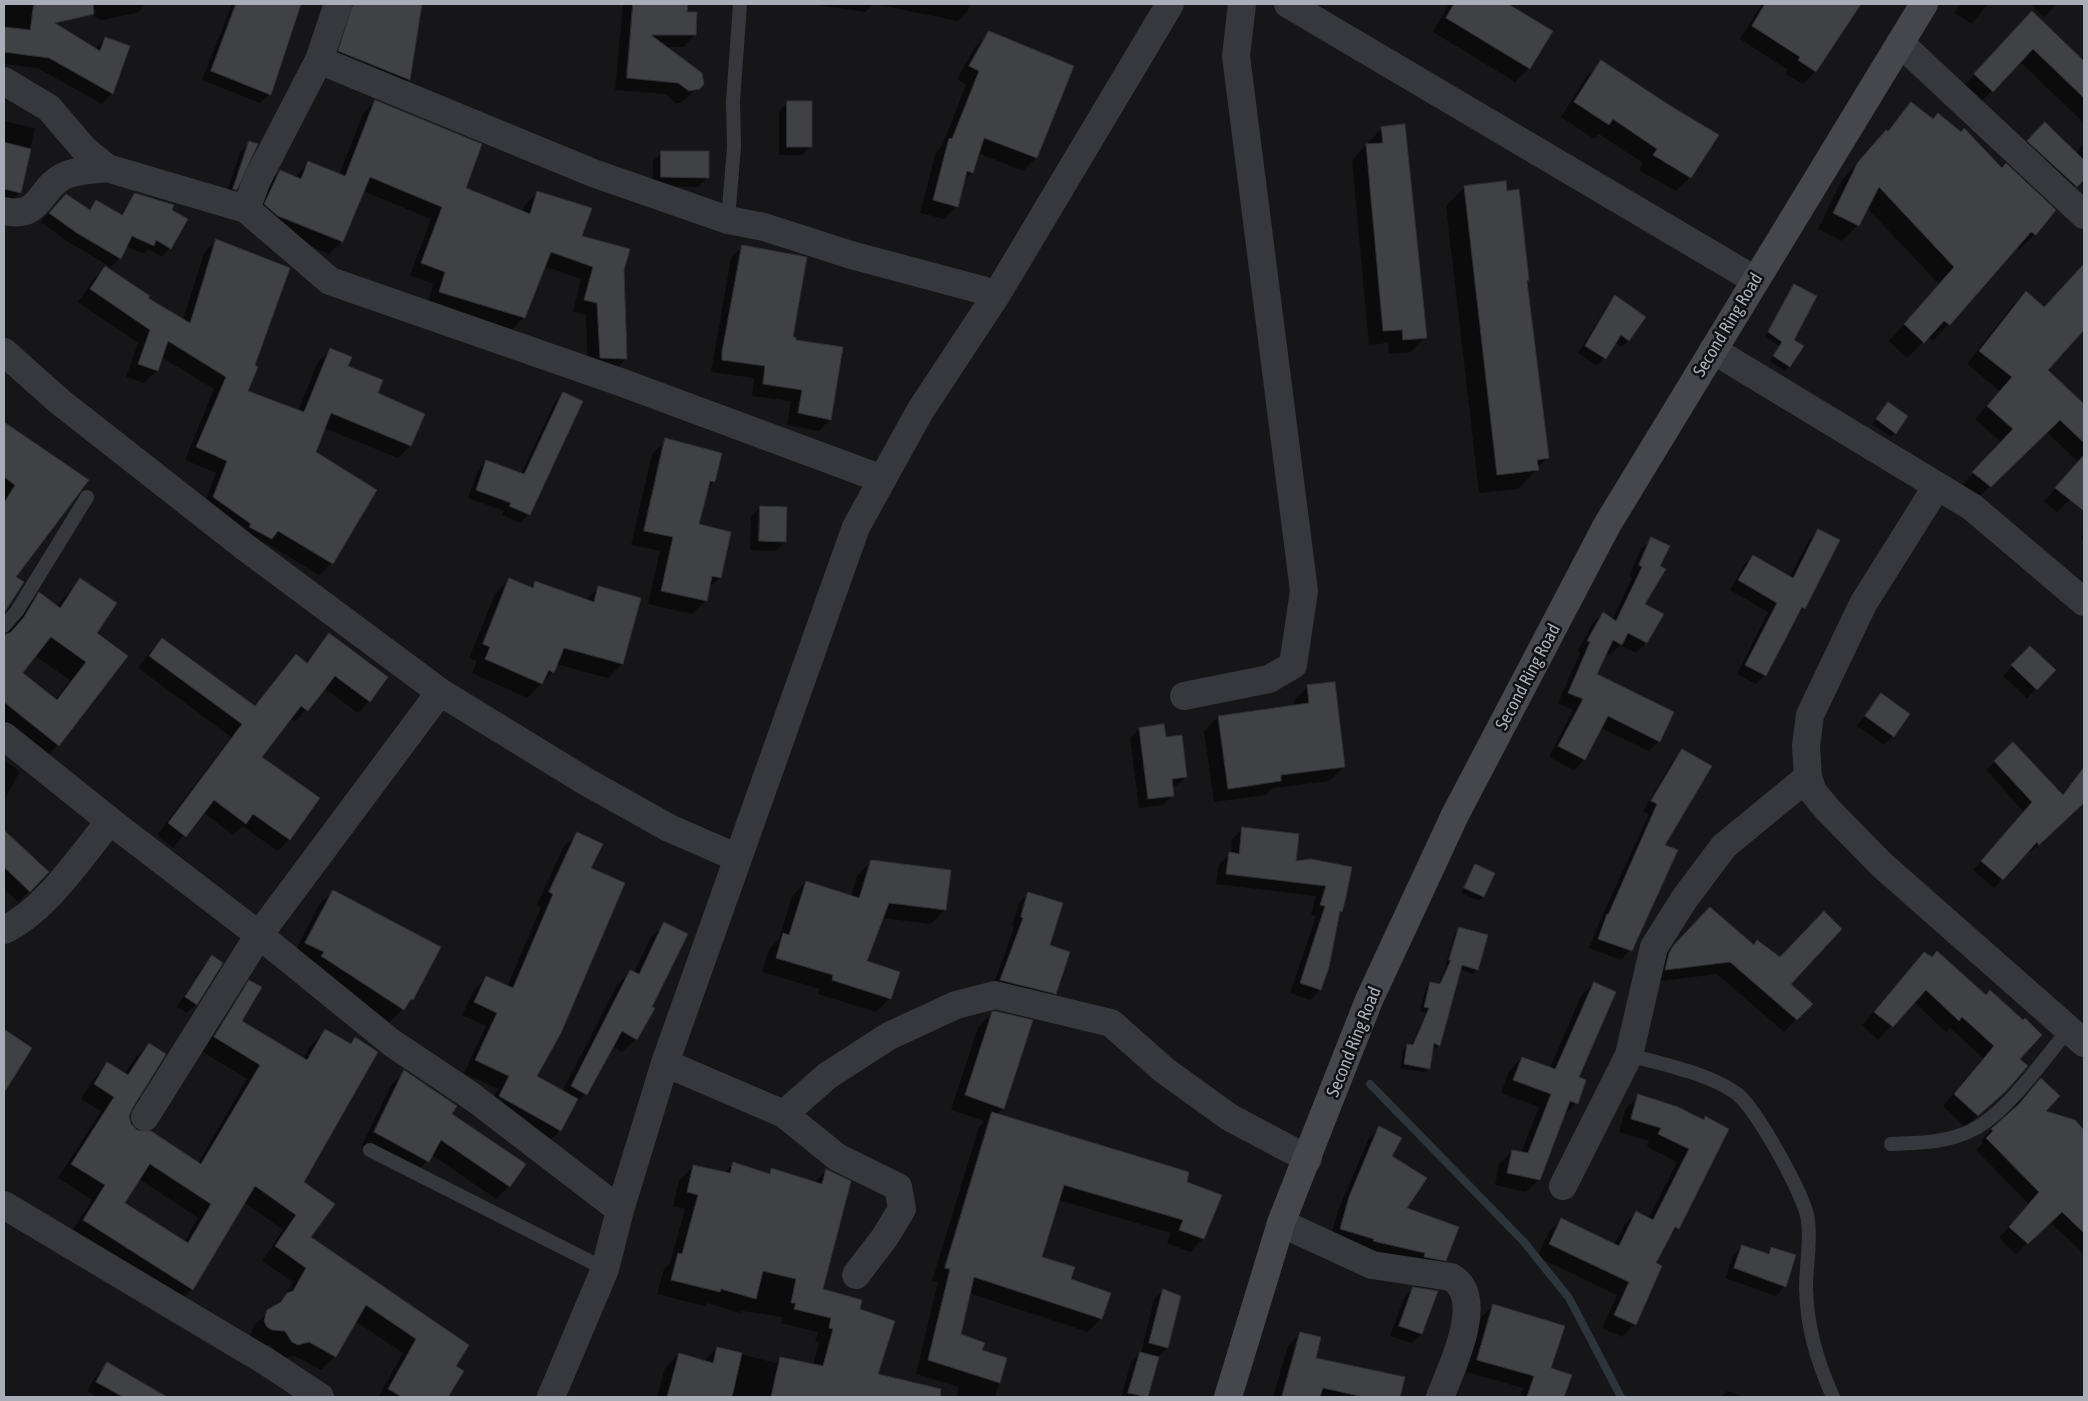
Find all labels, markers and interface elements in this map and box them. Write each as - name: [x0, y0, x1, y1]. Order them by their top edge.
- street label: Second Ring Road: [1689, 269, 1767, 381]
- street label: Second Ring Road: [1491, 620, 1565, 734]
- street label: Second Ring Road: [1322, 984, 1386, 1100]

